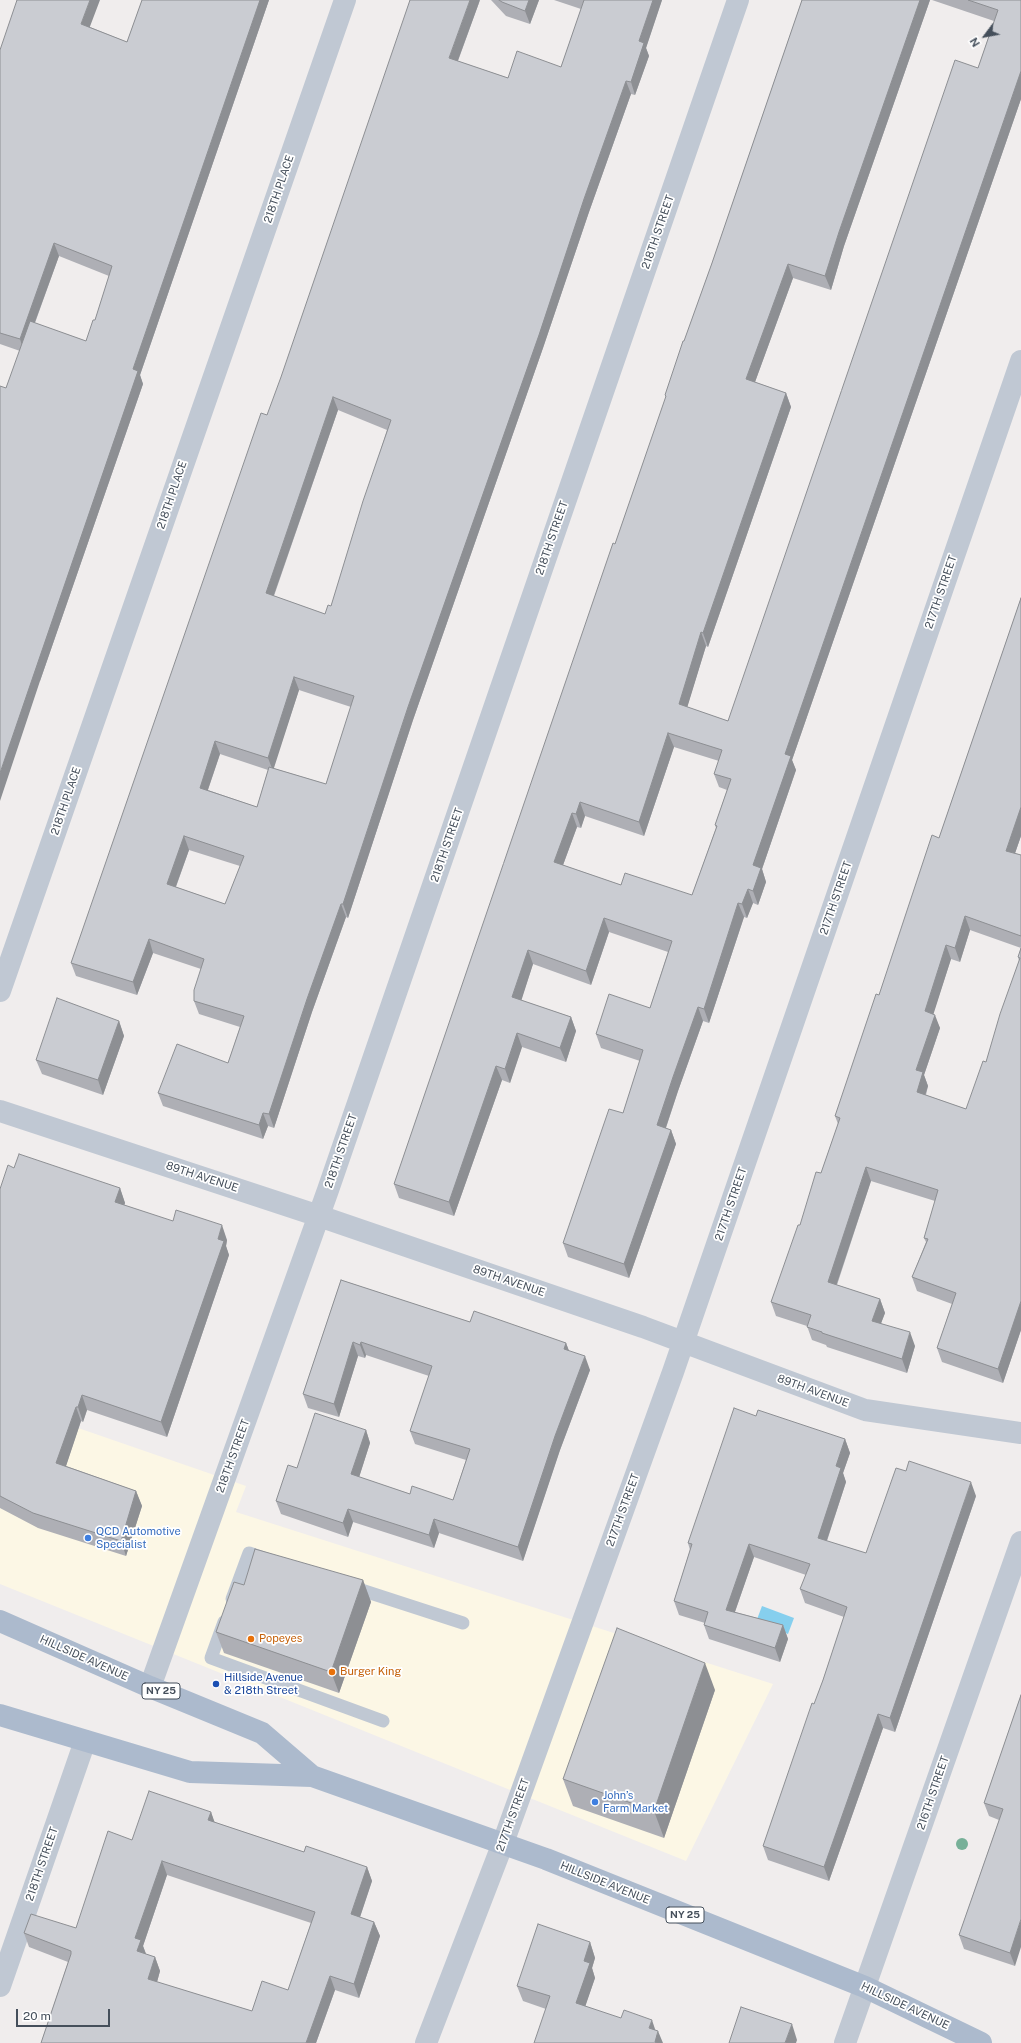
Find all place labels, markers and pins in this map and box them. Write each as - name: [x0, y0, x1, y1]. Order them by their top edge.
- place label: QCD Automotive Specialist: [96, 1525, 181, 1551]
- marker: QCD Automotive Specialist: [83, 1533, 93, 1543]
- place label: Popeyes: [259, 1632, 302, 1646]
- marker: Popeyes: [246, 1634, 256, 1644]
- place label: Burger King: [340, 1665, 401, 1679]
- marker: Burger King: [327, 1667, 337, 1677]
- place label: Hillside Avenue & 218th Street: [224, 1671, 303, 1697]
- marker: Hillside Avenue & 218th Street: [211, 1679, 221, 1689]
- place label: John’s Farm Market: [603, 1789, 668, 1815]
- marker: John’s Farm Market: [590, 1797, 600, 1807]

